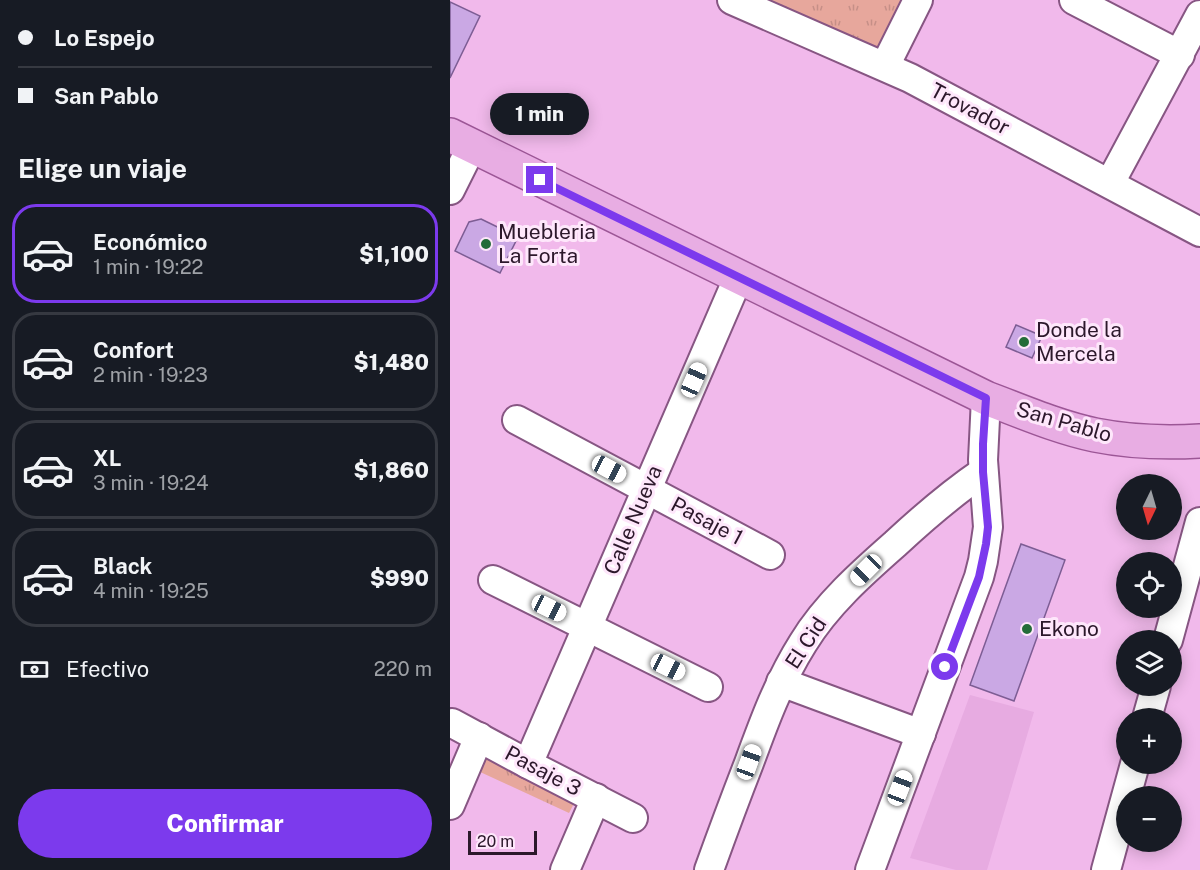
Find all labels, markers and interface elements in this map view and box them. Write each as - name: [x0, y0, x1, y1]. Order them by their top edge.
- text: Lo Espejo: [54, 25, 155, 51]
- street label: Trovador: [926, 77, 1014, 140]
- text: San Pablo: [54, 83, 159, 109]
- callout: 1 min: [490, 93, 590, 135]
- text: 1 min: [515, 102, 564, 126]
- text: Elige un viaje: [18, 152, 187, 184]
- route end: [526, 166, 553, 193]
- place label: Muebleria La Forta: [498, 219, 596, 268]
- icon: car: [21, 227, 75, 281]
- text: Económico: [93, 229, 208, 255]
- marker: Muebleria La Forta: [479, 237, 493, 251]
- text: $1,100: [359, 241, 429, 267]
- text: 1 min · 19:22: [93, 255, 203, 279]
- place label: Donde la Mercela: [1036, 317, 1122, 366]
- icon: car: [21, 335, 75, 389]
- marker: Donde la Mercela: [1017, 335, 1031, 349]
- text: Confort: [93, 337, 174, 363]
- text: $1,480: [354, 349, 429, 375]
- car: [678, 360, 710, 400]
- text: 2 min · 19:23: [93, 363, 208, 387]
- street label: San Pablo: [1014, 396, 1115, 447]
- icon: car: [21, 443, 75, 497]
- text: XL: [93, 445, 121, 471]
- car: [589, 453, 629, 485]
- text: $1,860: [353, 457, 429, 483]
- street label: Calle Nueva: [598, 461, 667, 578]
- text: 3 min · 19:24: [93, 471, 209, 495]
- north arrow: [1116, 474, 1182, 540]
- map controls: [1116, 474, 1182, 852]
- street label: Pasaje 1: [667, 491, 747, 550]
- icon: car: [21, 551, 75, 605]
- car: [847, 551, 885, 589]
- button: locate: [1116, 552, 1182, 618]
- text: Black: [93, 553, 152, 579]
- text: $990: [370, 565, 429, 591]
- text: 4 min · 19:25: [93, 579, 209, 603]
- car: [529, 592, 569, 624]
- street label: El Cid: [780, 612, 831, 673]
- place label: Ekono: [1039, 616, 1099, 641]
- marker: Ekono: [1020, 622, 1034, 636]
- button: layers: [1116, 630, 1182, 696]
- car: [648, 651, 688, 683]
- icon: cash: [18, 653, 51, 686]
- route start: [931, 653, 958, 680]
- text: Efectivo: [66, 656, 149, 682]
- text: 220 m: [374, 657, 432, 681]
- button: +: [1116, 708, 1182, 774]
- street label: Pasaje 3: [501, 740, 586, 801]
- car: [734, 742, 764, 782]
- car: [885, 768, 915, 808]
- button: −: [1116, 786, 1182, 852]
- button: Confirmar: [18, 789, 432, 858]
- scale bar: [468, 828, 537, 856]
- text: 20 m: [477, 832, 514, 851]

